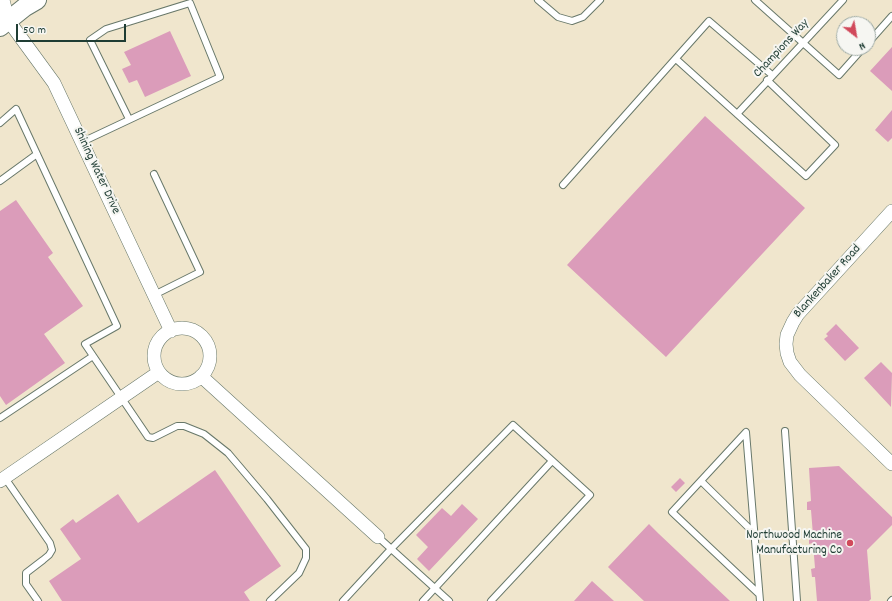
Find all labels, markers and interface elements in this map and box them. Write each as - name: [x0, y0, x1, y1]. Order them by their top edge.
- scale bar: [18, 16, 128, 42]
- street label: Champions Way: [751, 16, 813, 82]
- north arrow: [836, 16, 876, 56]
- text: 50 m: [23, 22, 46, 39]
- text: N: [855, 37, 868, 54]
- street label: Shining Water Drive: [69, 125, 123, 217]
- street label: Blankenbaker Road: [791, 242, 865, 322]
- place label: Northwood Machine Manufacturing Co: [746, 528, 842, 559]
- marker: Northwood Machine Manufacturing Co: [845, 538, 855, 548]

